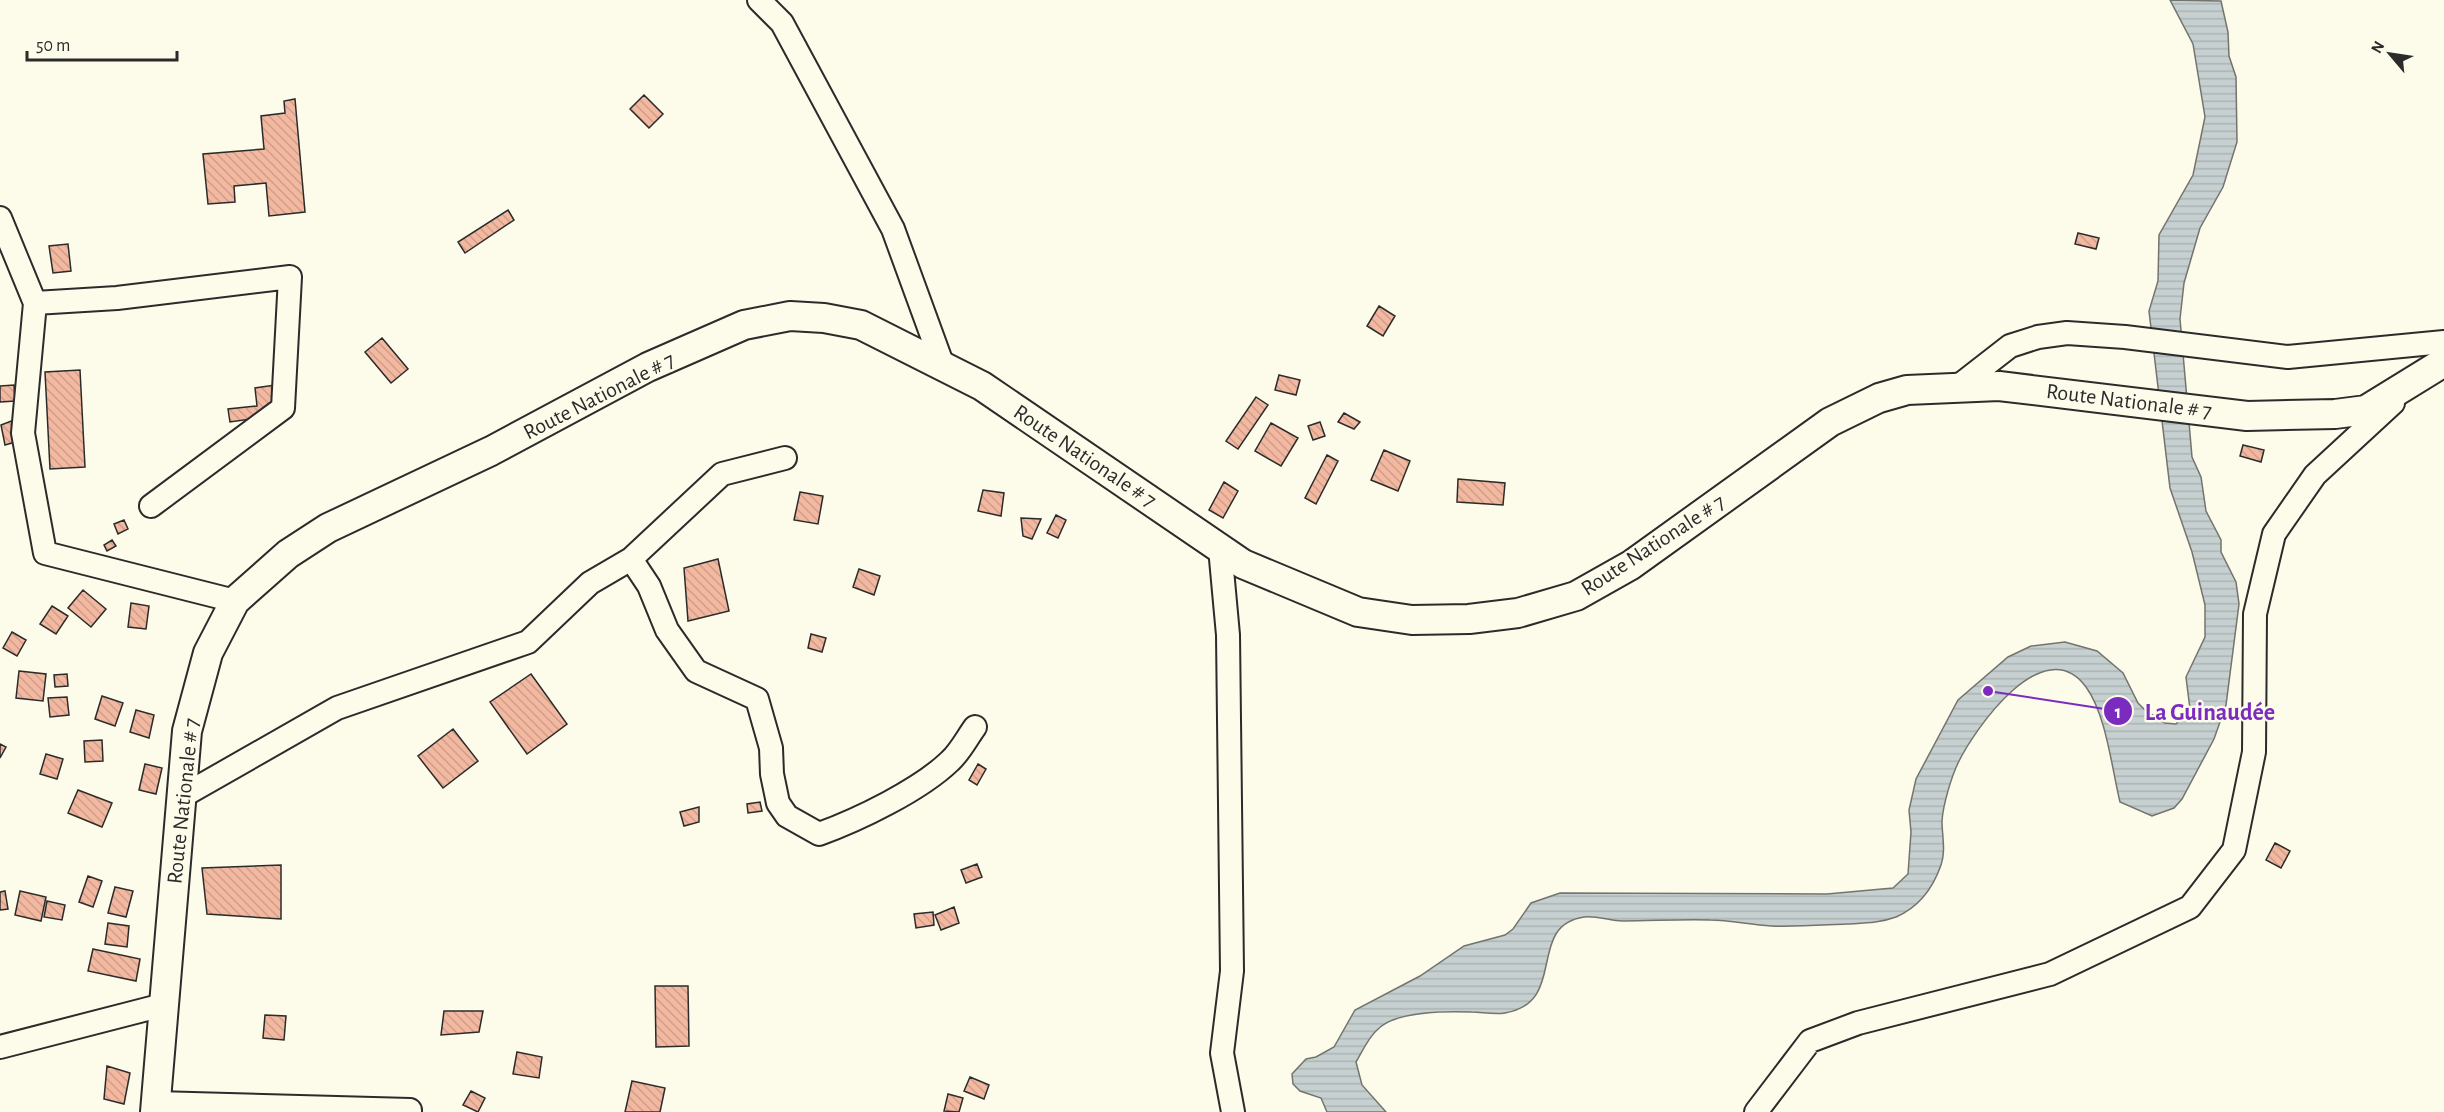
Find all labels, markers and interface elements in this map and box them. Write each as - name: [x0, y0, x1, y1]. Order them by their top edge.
- scale bar: [27, 24, 177, 62]
- north arrow: [2360, 24, 2420, 84]
- text: 50 m: [36, 37, 70, 55]
- text: N: [2368, 38, 2387, 56]
- street label: Route Nationale # 7: [520, 348, 678, 444]
- street label: Route Nationale # 7: [2045, 380, 2213, 422]
- street label: Route Nationale # 7: [1010, 400, 1160, 512]
- street label: Route Nationale # 7: [1577, 490, 1729, 600]
- callout: La Guinaudée: [2103, 690, 2287, 732]
- text: La Guinaudée: [2145, 701, 2275, 725]
- text: 1: [2115, 704, 2121, 722]
- street label: Route Nationale # 7: [163, 717, 203, 885]

